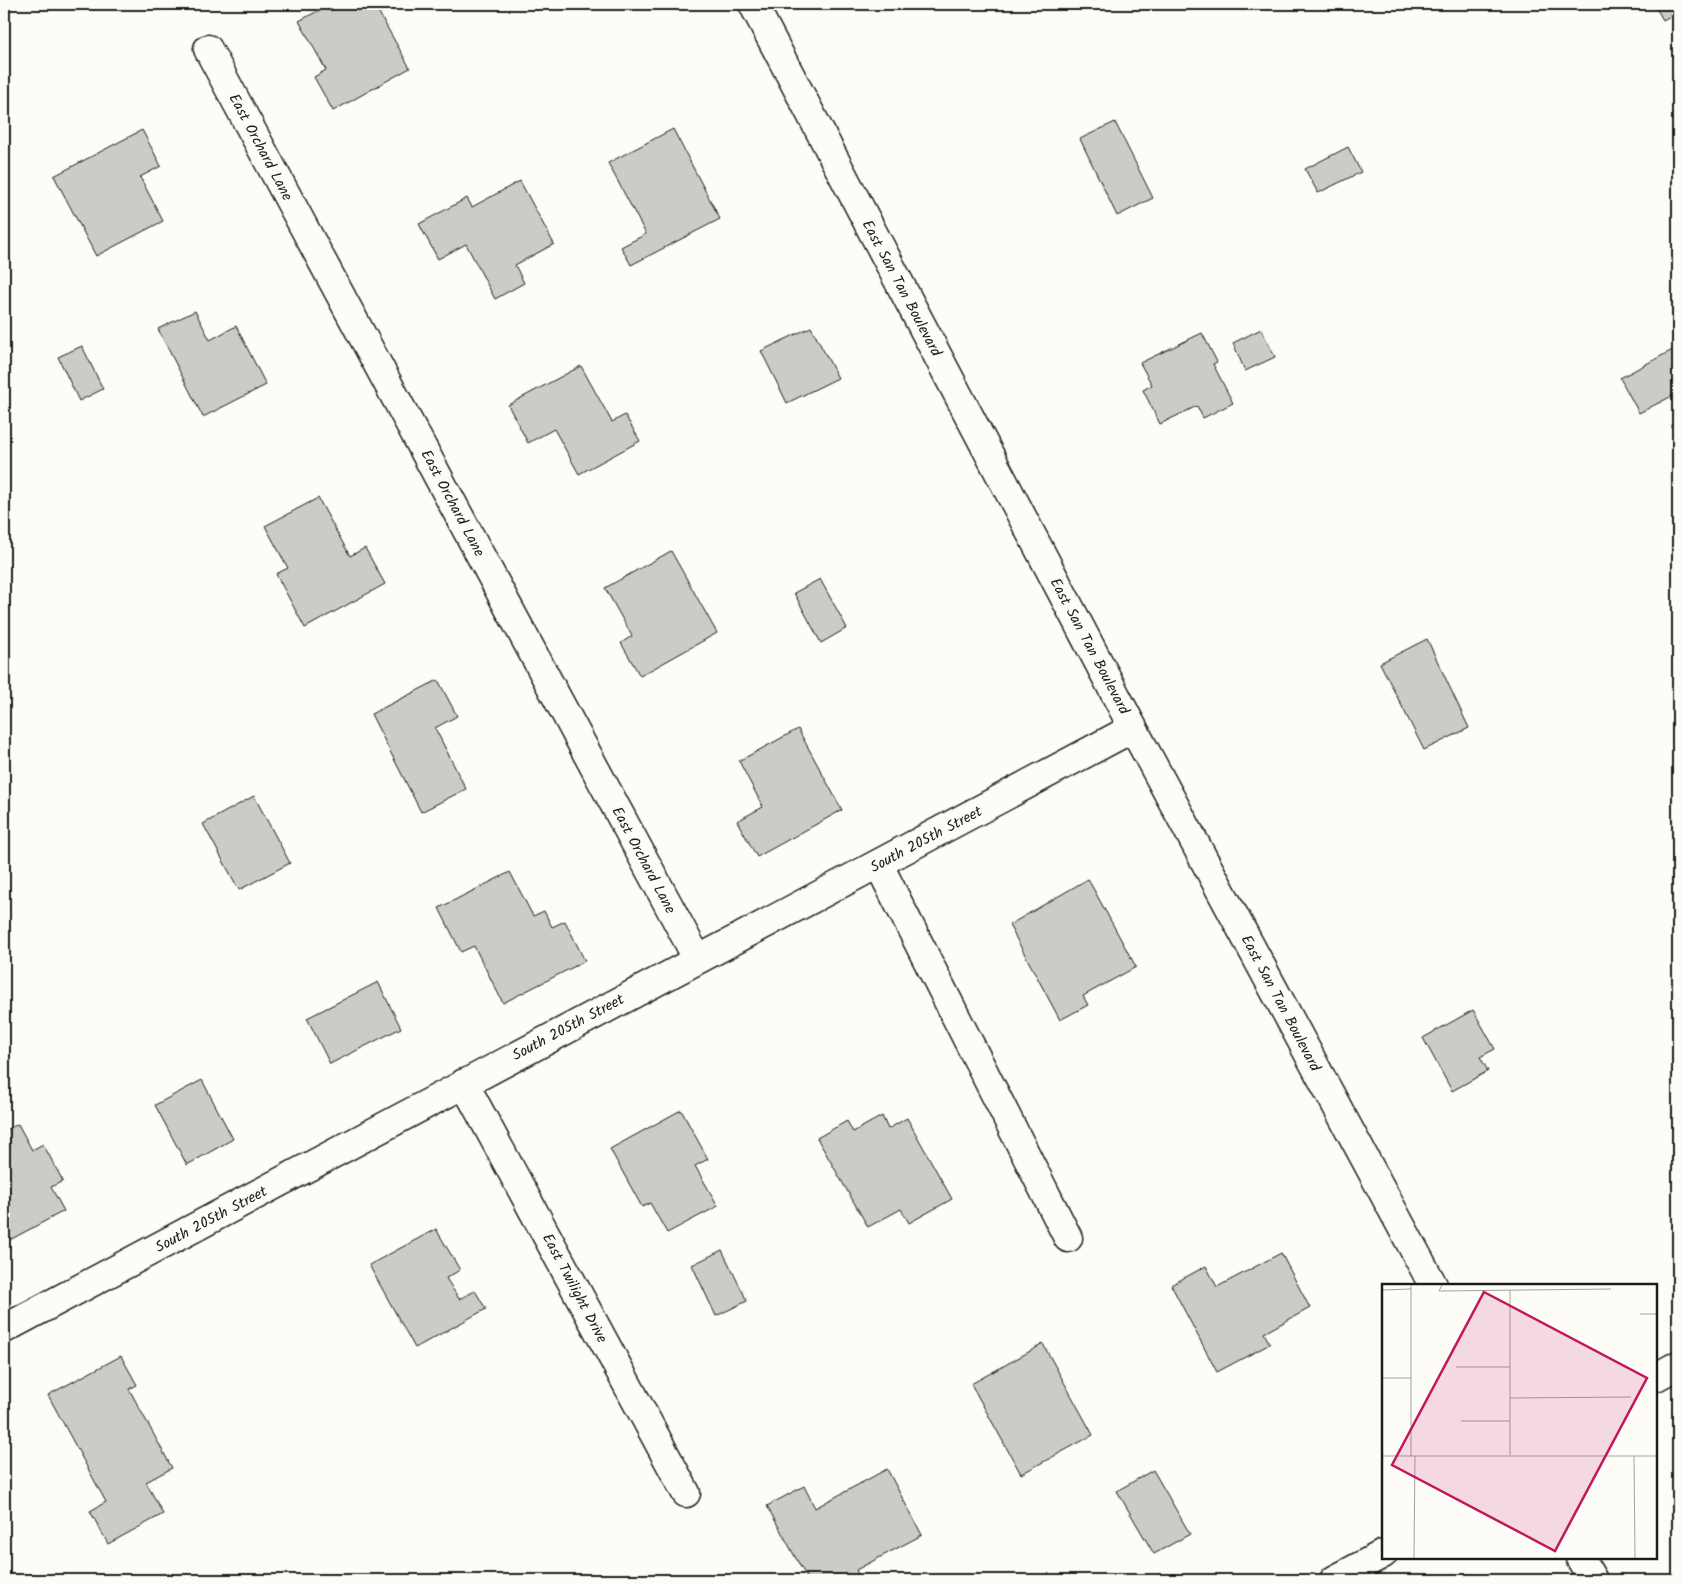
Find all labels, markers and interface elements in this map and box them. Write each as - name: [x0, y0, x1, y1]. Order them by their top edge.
- street label: East Orchard Lane: [222, 90, 299, 206]
- street label: East San Tan Boulevard: [855, 216, 948, 362]
- street label: East Orchard Lane: [414, 446, 491, 562]
- street label: East San Tan Boulevard: [1043, 574, 1136, 720]
- street label: South 205th Street: [866, 800, 987, 880]
- street label: East Orchard Lane: [605, 803, 682, 919]
- street label: East San Tan Boulevard: [1234, 931, 1327, 1077]
- street label: South 205th Street: [508, 988, 629, 1068]
- street label: South 205th Street: [151, 1180, 272, 1260]
- street label: East Twilight Drive: [535, 1229, 613, 1348]
- inset map: [1382, 1284, 1657, 1559]

